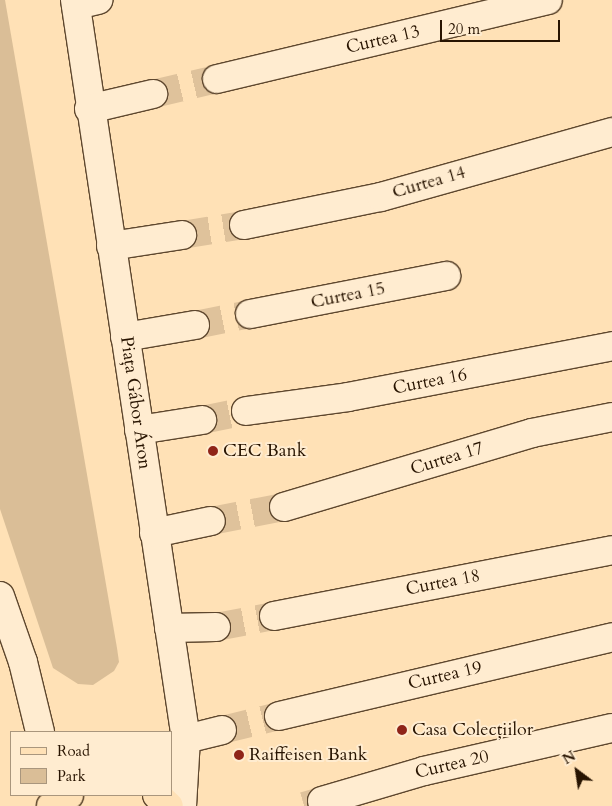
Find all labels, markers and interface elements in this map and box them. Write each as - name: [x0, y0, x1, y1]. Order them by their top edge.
- scale bar: [442, 10, 562, 42]
- text: 20 m: [448, 19, 480, 39]
- street label: Curtea 13: [344, 21, 422, 59]
- street label: Curtea 14: [390, 162, 468, 204]
- street label: Curtea 15: [309, 278, 387, 314]
- street label: Piața Gábor Áron: [115, 335, 155, 471]
- street label: Curtea 16: [391, 364, 469, 400]
- street label: Curtea 17: [408, 438, 486, 480]
- place label: CEC Bank: [223, 440, 306, 462]
- marker: CEC Bank: [207, 445, 219, 457]
- street label: Curtea 18: [404, 565, 482, 601]
- street label: Curtea 19: [406, 657, 484, 695]
- place label: Casa Colecțiilor: [412, 719, 533, 741]
- marker: Casa Colecțiilor: [396, 724, 408, 736]
- legend: [10, 731, 172, 796]
- text: Road: [57, 741, 90, 761]
- place label: Raiffeisen Bank: [249, 744, 367, 766]
- street label: Curtea 20: [413, 746, 491, 784]
- north arrow: [552, 746, 602, 796]
- text: N: [559, 746, 579, 769]
- marker: Raiffeisen Bank: [233, 749, 245, 761]
- text: Park: [57, 766, 86, 786]

